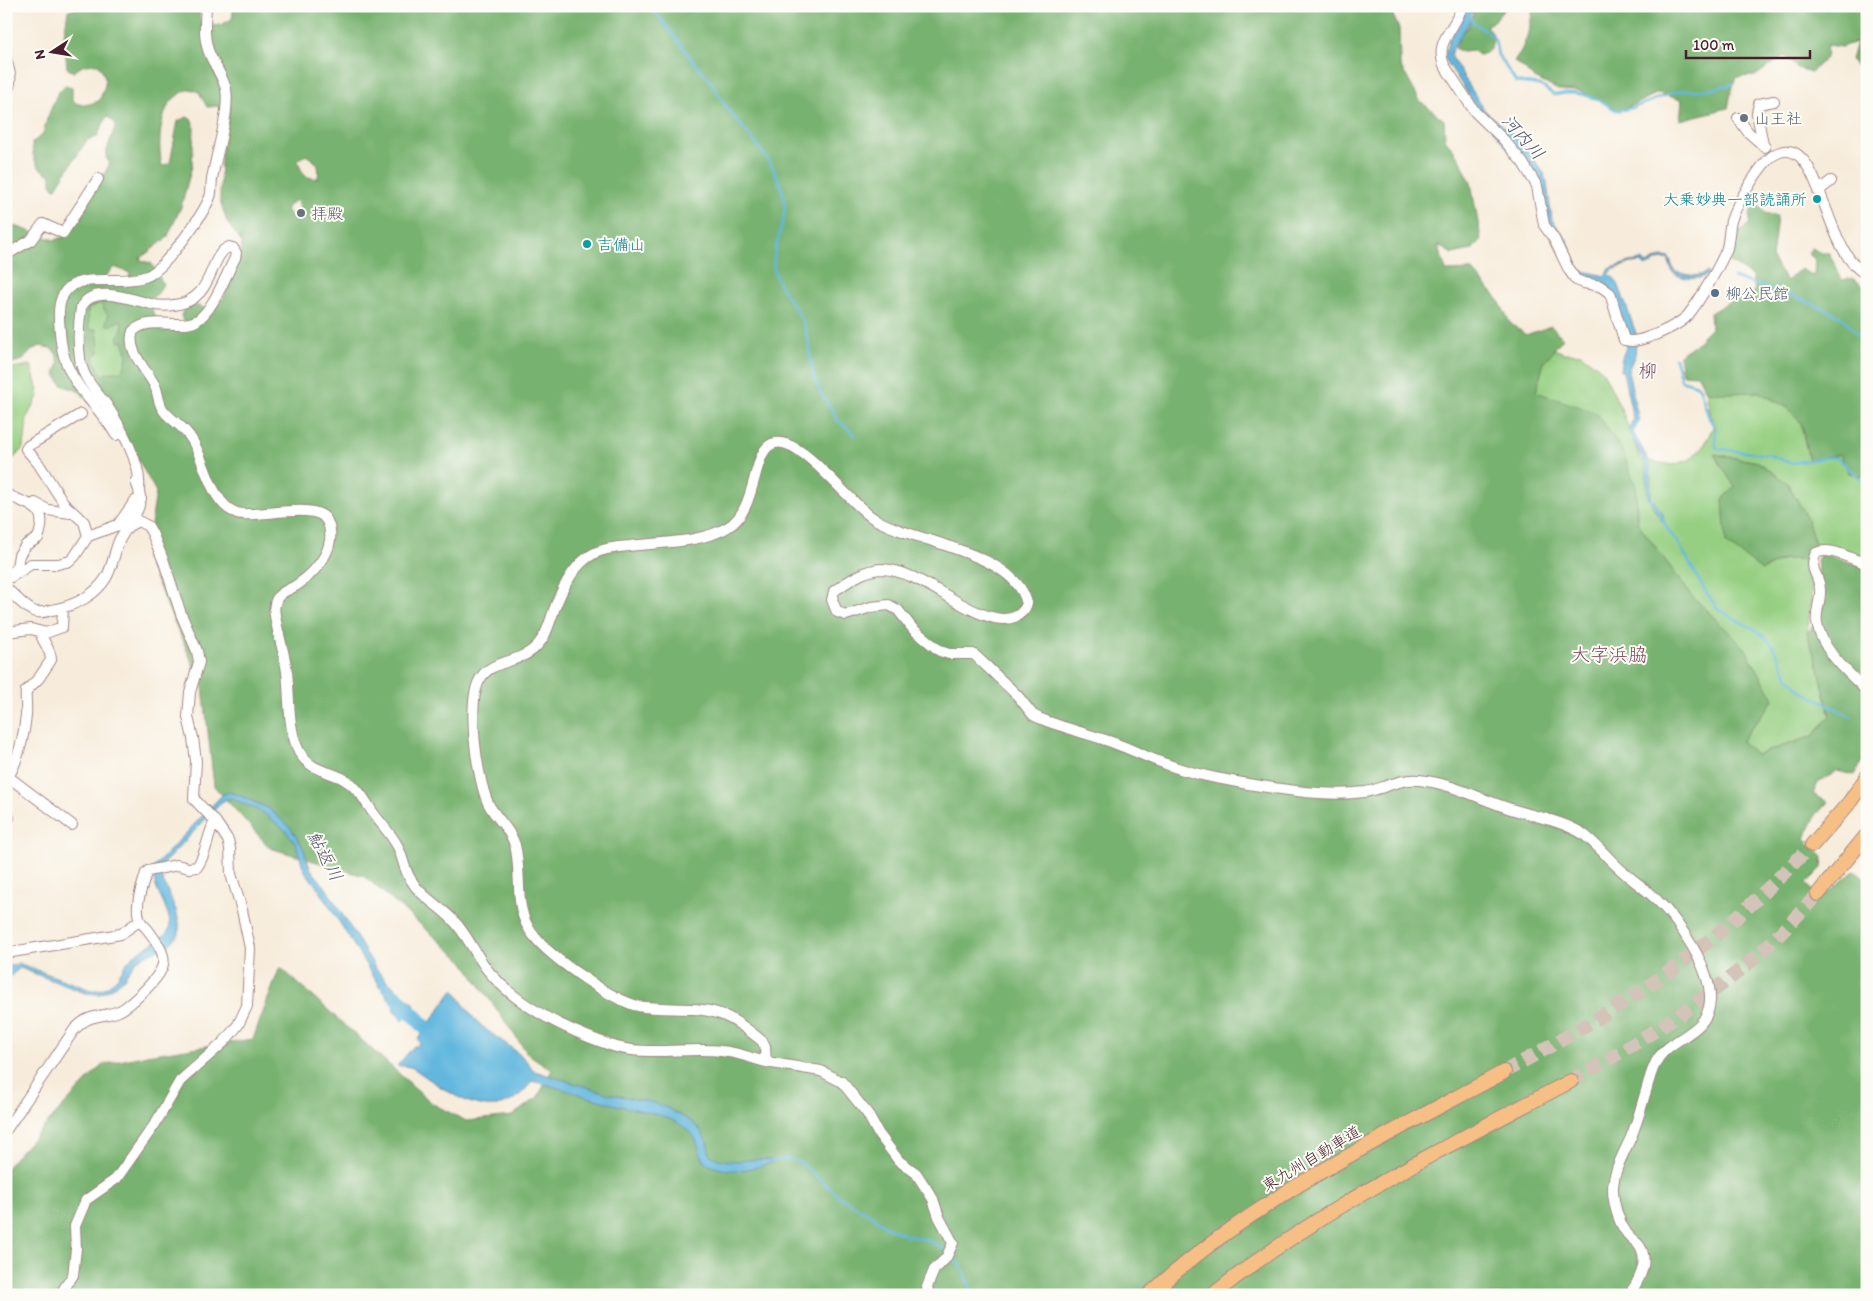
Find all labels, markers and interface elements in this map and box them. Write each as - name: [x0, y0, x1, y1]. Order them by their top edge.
- north arrow: [28, 28, 78, 78]
- scale bar: [1686, 28, 1809, 60]
- text: 100 m: [1693, 36, 1735, 54]
- text: N: [30, 48, 49, 61]
- place label: 山王社: [1754, 109, 1802, 128]
- water label: 河内川: [1497, 110, 1549, 164]
- marker: 山王社: [1738, 112, 1750, 124]
- place label: 大乗妙典一部読誦所: [1663, 190, 1807, 209]
- marker: 大乗妙典一部読誦所: [1811, 193, 1823, 205]
- place label: 拝殿: [311, 204, 343, 223]
- marker: 拝殿: [295, 207, 307, 219]
- place label: 吉備山: [597, 235, 645, 254]
- marker: 吉備山: [581, 238, 593, 250]
- place label: 柳公民館: [1725, 284, 1789, 303]
- marker: 柳公民館: [1709, 287, 1721, 299]
- district label: 柳: [1638, 359, 1658, 382]
- district label: 大字浜脇: [1571, 643, 1647, 666]
- water label: 鮎返川: [303, 827, 347, 885]
- street label: 東九州自動車道: [1258, 1121, 1364, 1195]

